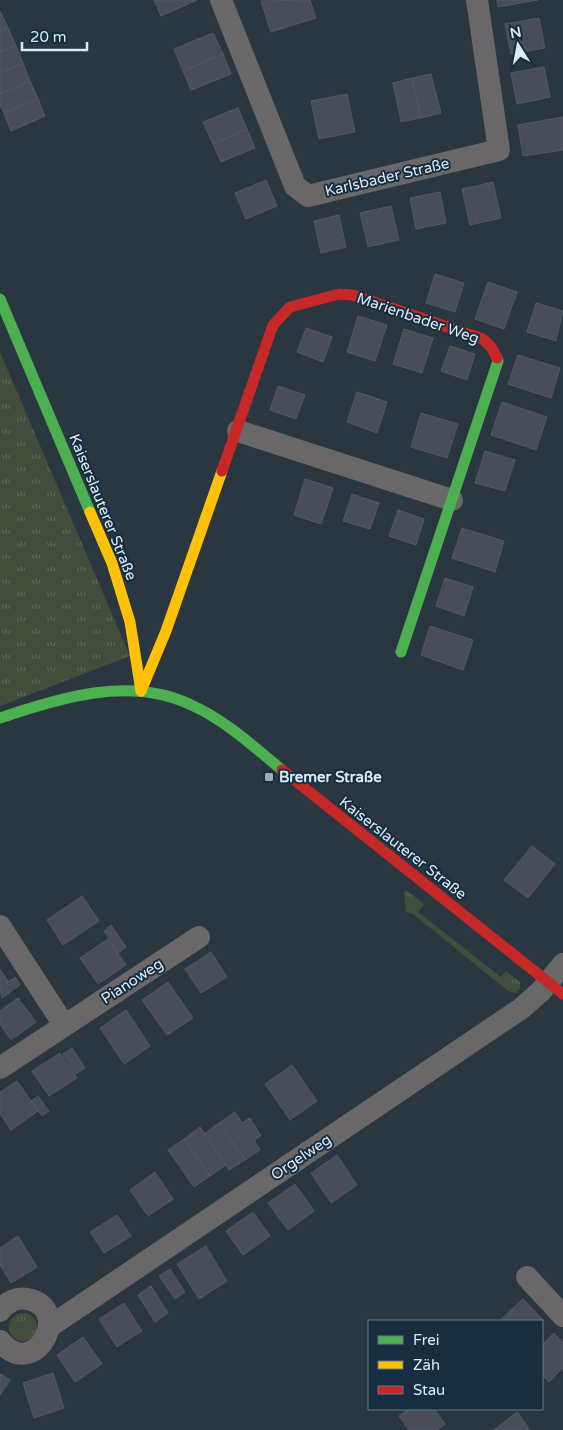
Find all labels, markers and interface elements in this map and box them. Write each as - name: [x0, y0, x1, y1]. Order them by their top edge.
- scale bar: [22, 20, 88, 52]
- north arrow: [493, 20, 543, 70]
- text: N: [508, 23, 523, 42]
- text: 20 m: [30, 28, 67, 46]
- street label: Karlsbader Straße: [323, 154, 451, 200]
- street label: Marienbader Weg: [355, 289, 481, 347]
- street label: Kaiserslauterer Straße: [65, 431, 141, 583]
- place label: Bremer Straße: [279, 768, 382, 786]
- marker: Bremer Straße: [263, 771, 275, 783]
- street label: Kaiserslauterer Straße: [336, 793, 470, 903]
- street label: Pianoweg: [98, 954, 166, 1008]
- street label: Orgelweg: [267, 1130, 335, 1184]
- legend: [368, 1320, 543, 1410]
- text: Frei: [413, 1331, 439, 1349]
- text: Zäh: [413, 1356, 440, 1374]
- text: Stau: [413, 1381, 445, 1399]

